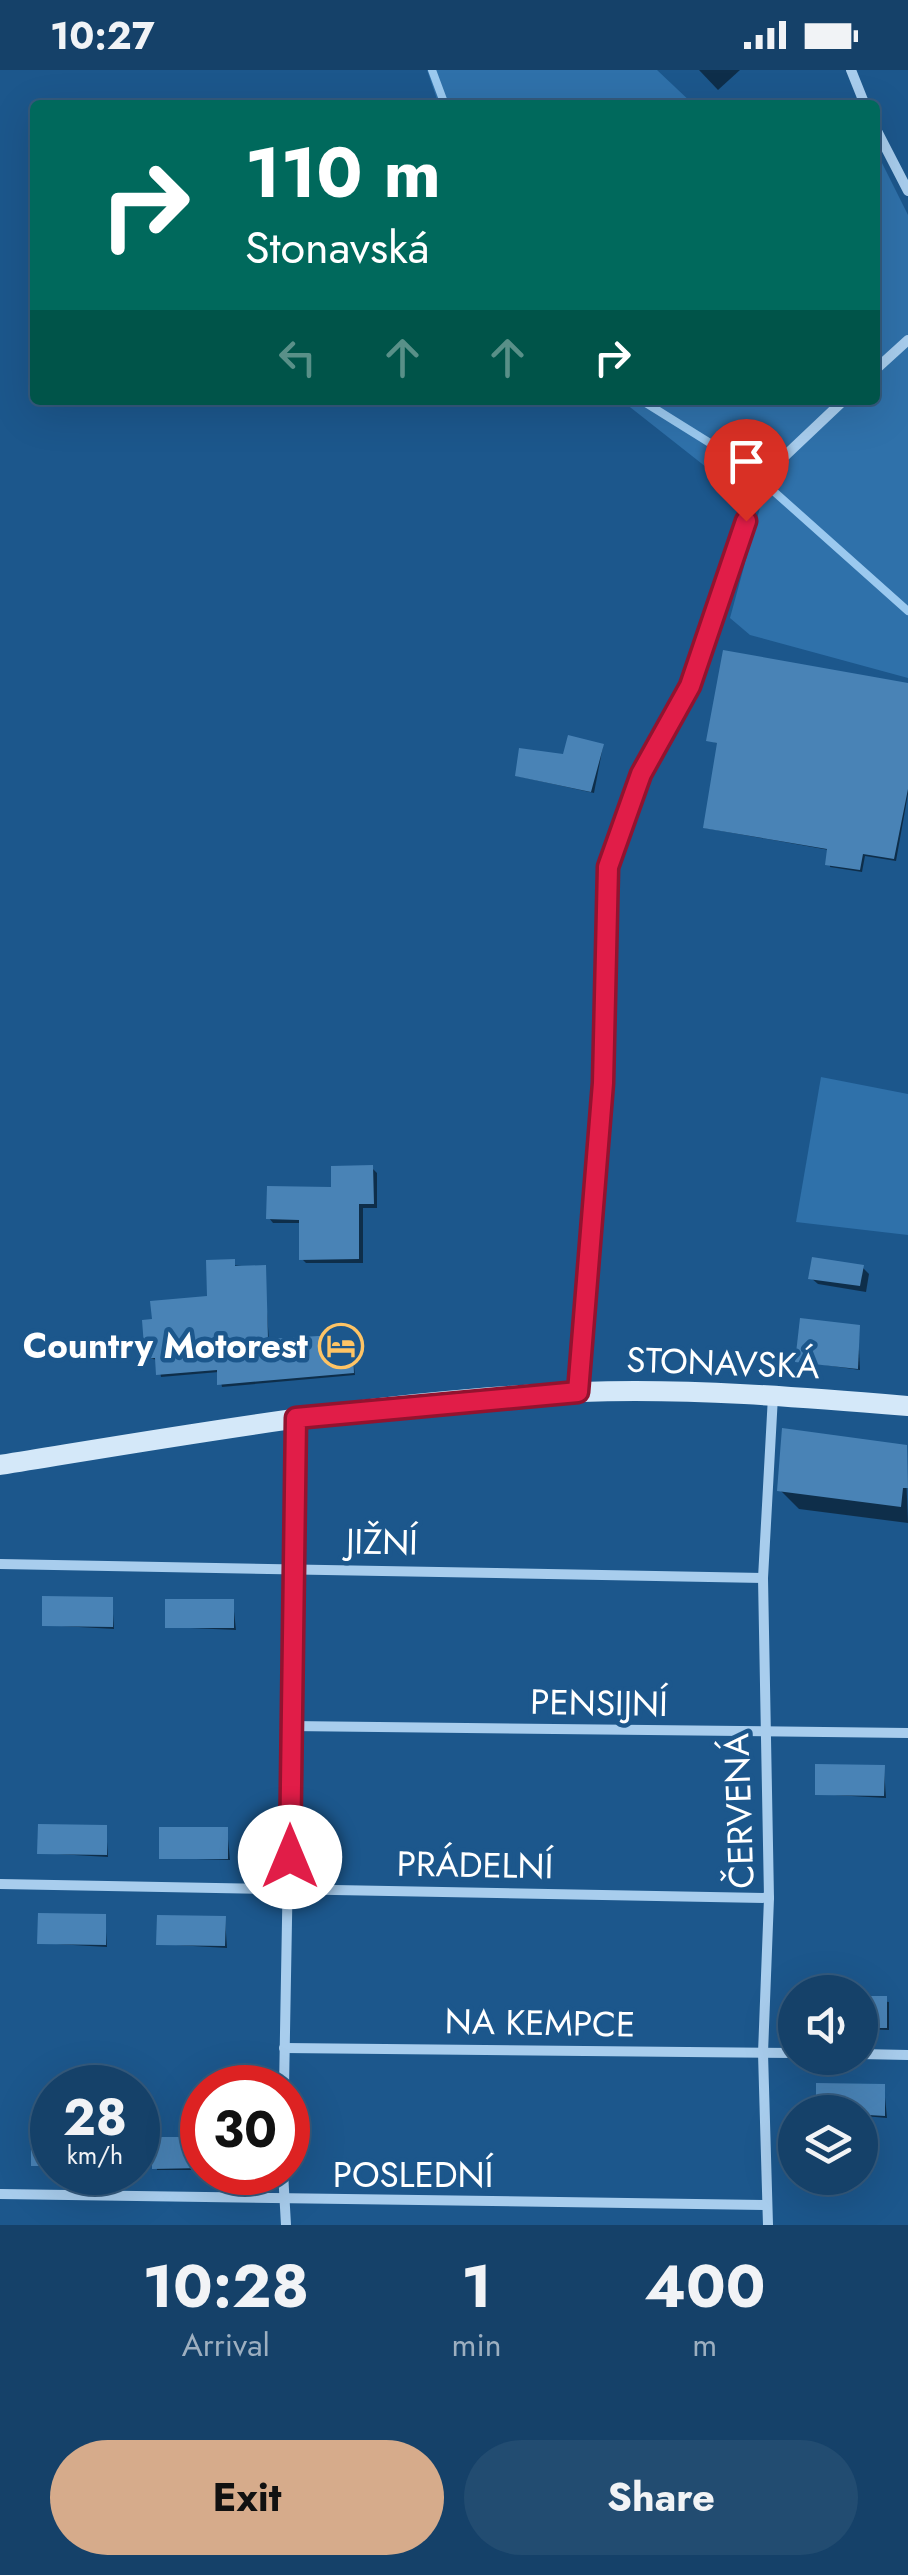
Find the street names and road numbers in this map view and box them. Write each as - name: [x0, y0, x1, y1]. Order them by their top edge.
- street label: STONAVSKÁ: [626, 1335, 820, 1391]
- street label: JIŽNÍ: [342, 1516, 419, 1568]
- street label: PENSIJNÍ: [530, 1677, 669, 1729]
- street label: ČERVENÁ: [711, 1732, 767, 1890]
- street label: PRÁDELNÍ: [396, 1839, 554, 1891]
- street label: NA KEMPCE: [444, 1996, 636, 2050]
- street label: POSLEDNÍ: [333, 2150, 494, 2200]

